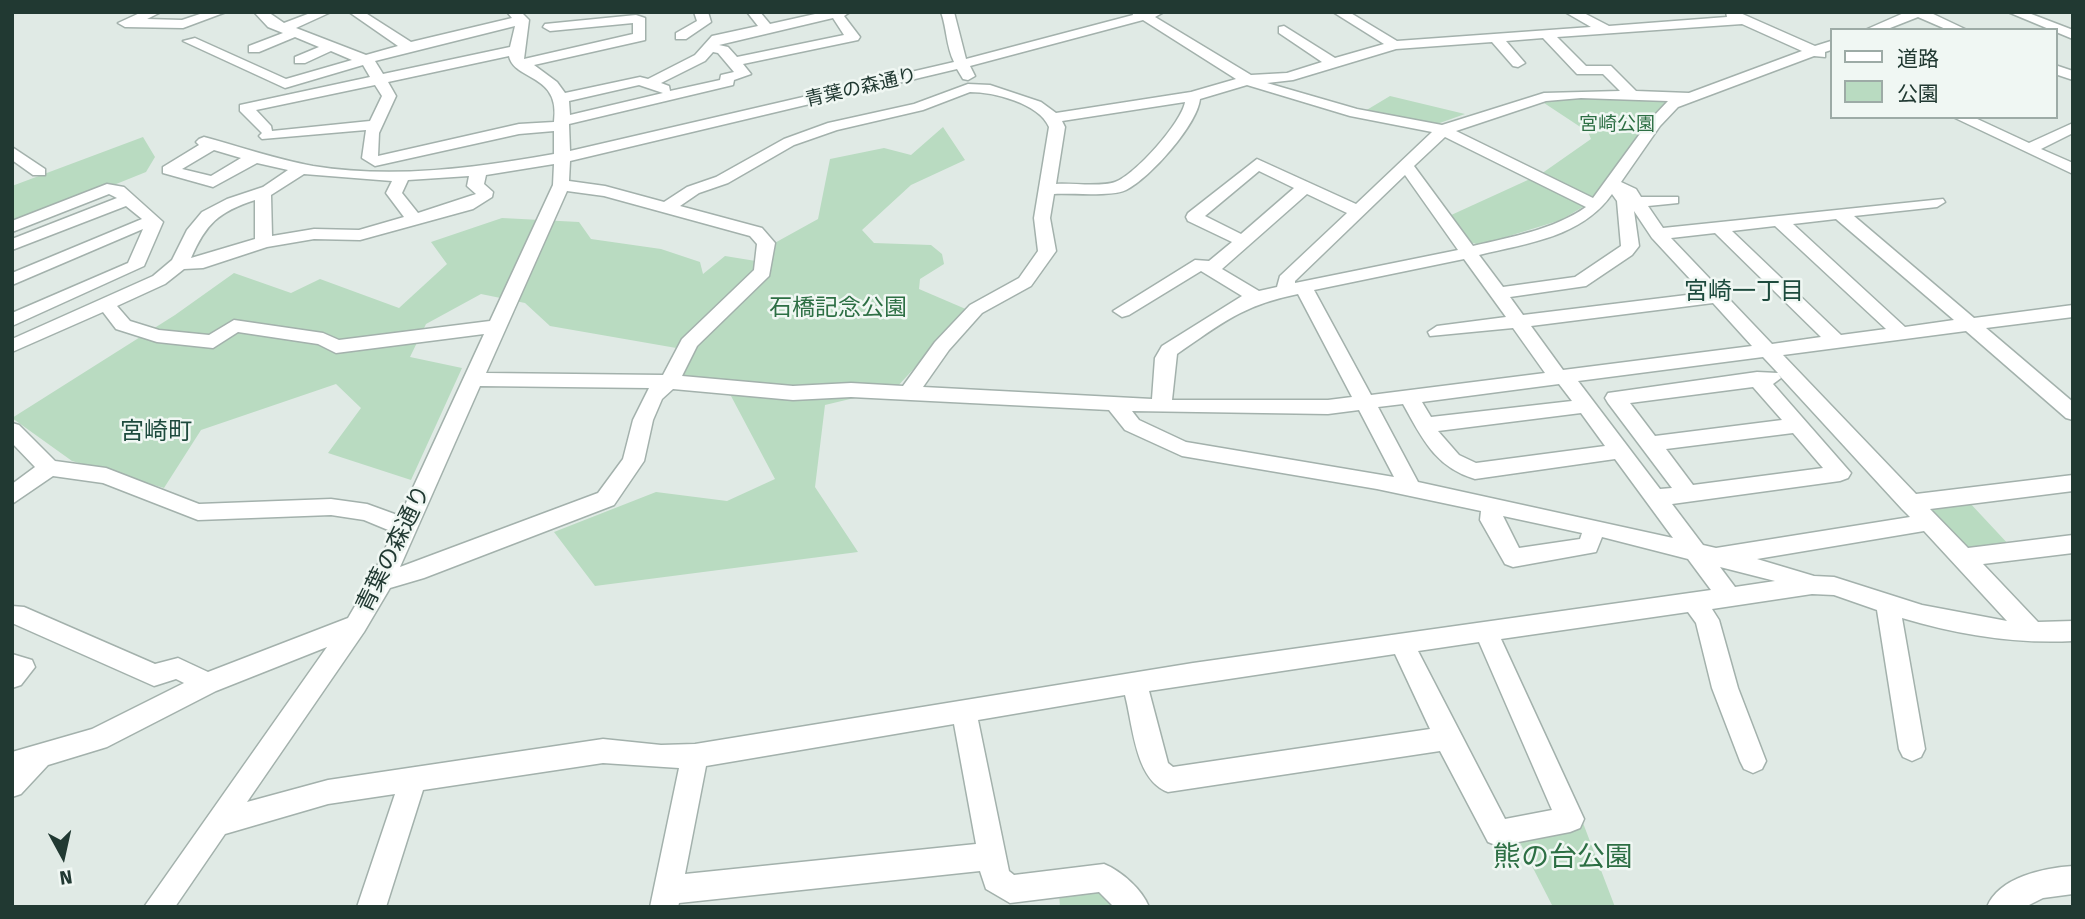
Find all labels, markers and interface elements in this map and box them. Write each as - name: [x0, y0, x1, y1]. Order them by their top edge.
- legend: [1829, 28, 2057, 119]
- text: 道路: [1897, 46, 1939, 72]
- street label: 青葉の森通り: [803, 64, 919, 112]
- text: 公園: [1897, 81, 1939, 107]
- park label: 宮崎公園: [1579, 114, 1655, 136]
- district label: 宮崎一丁目: [1684, 278, 1804, 306]
- park label: 石橋記念公園: [769, 295, 907, 323]
- district label: 宮崎町: [120, 418, 192, 446]
- street label: 青葉の森通り: [351, 481, 437, 617]
- north arrow: [28, 821, 98, 891]
- park label: 熊の台公園: [1493, 841, 1633, 875]
- text: N: [58, 865, 74, 890]

